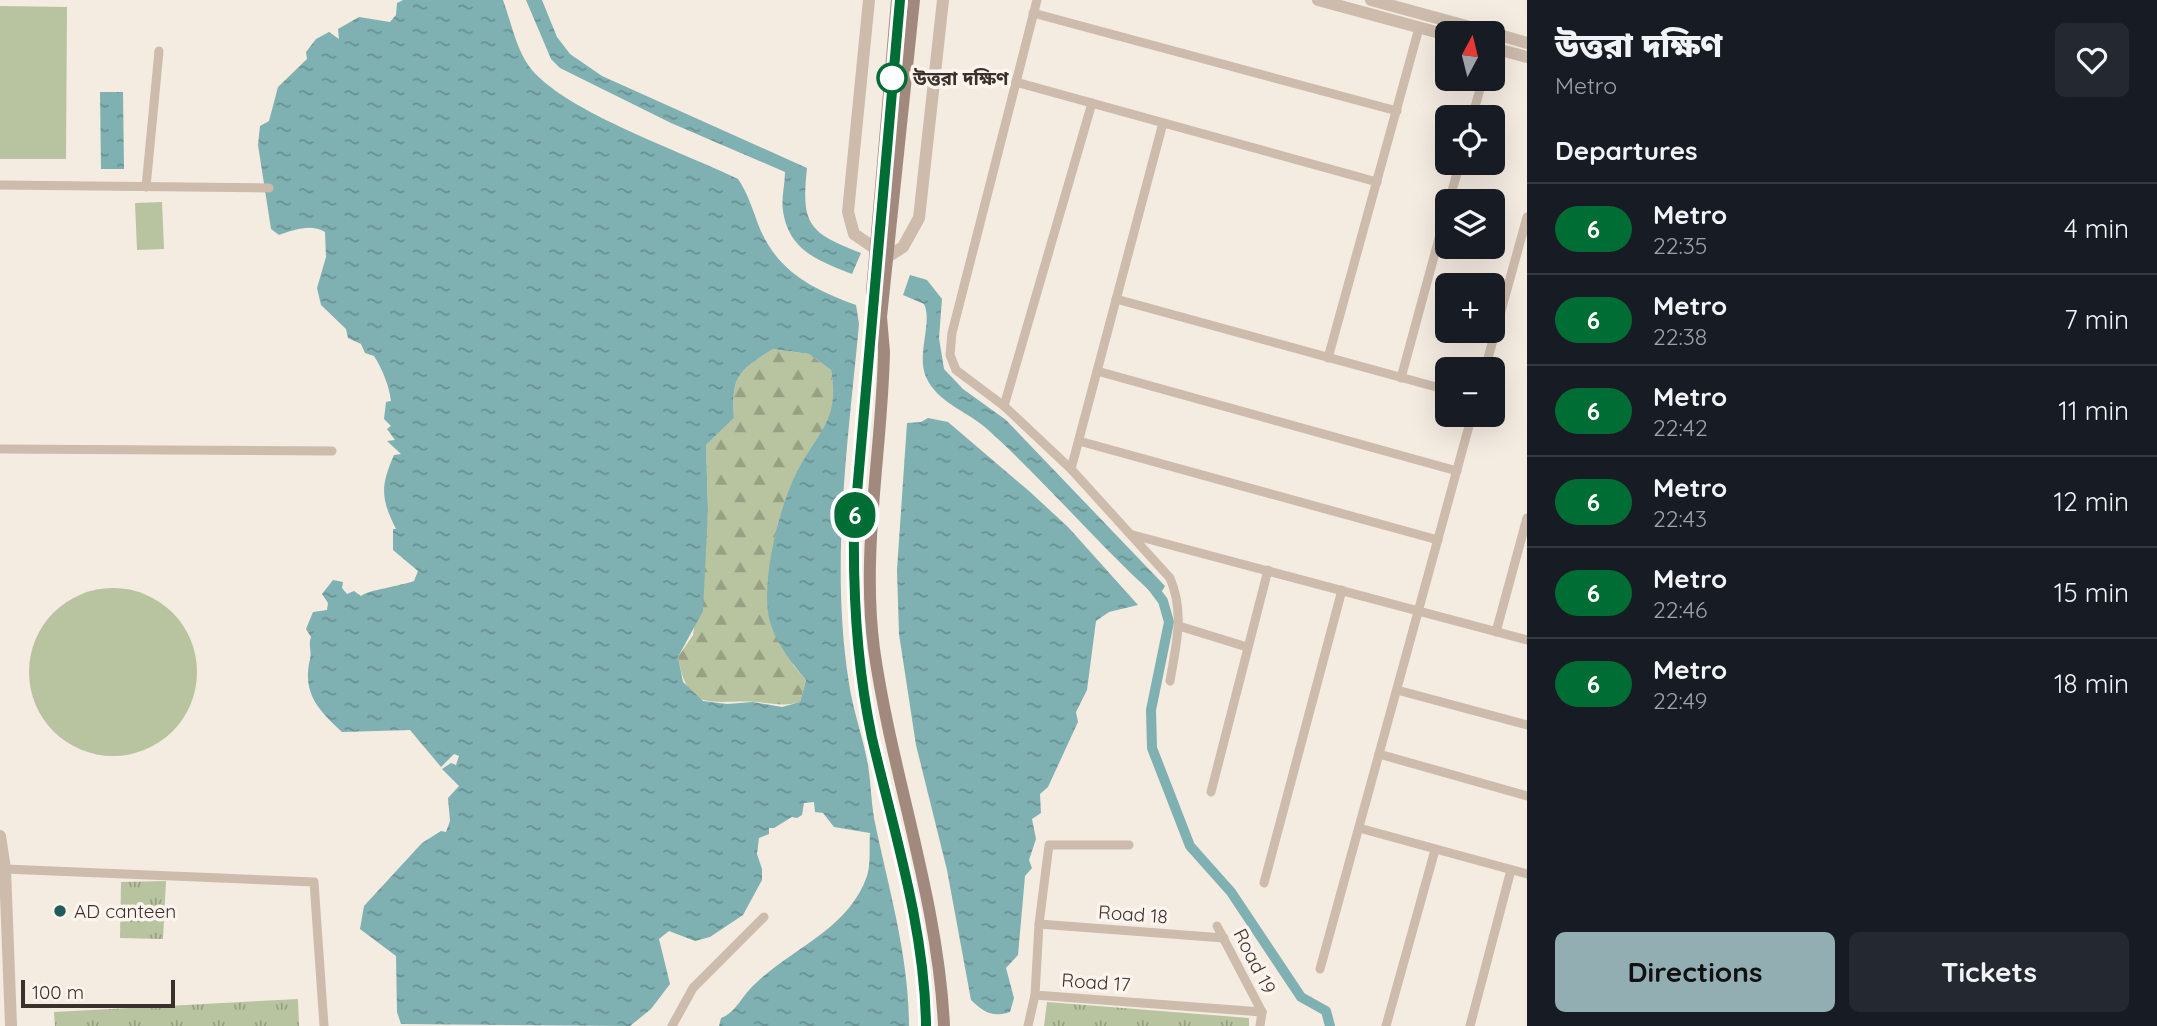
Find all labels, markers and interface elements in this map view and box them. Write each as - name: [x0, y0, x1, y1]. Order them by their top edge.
- north arrow: [1435, 21, 1505, 91]
- map controls: [1435, 21, 1505, 427]
- button: heart: [2055, 23, 2129, 97]
- text: উত্তরা দক্ষিণ: [1555, 24, 1722, 65]
- marker: উত্তরা দক্ষিণ: [877, 63, 907, 93]
- place label: উত্তরা দক্ষিণ: [912, 66, 1009, 90]
- text: Metro: [1555, 71, 1617, 100]
- button: locate: [1435, 105, 1505, 175]
- text: Departures: [1555, 134, 1698, 167]
- button: layers: [1435, 189, 1505, 259]
- text: Metro: [1653, 198, 1727, 231]
- text: 4 min: [2064, 212, 2129, 245]
- text: 6: [1587, 214, 1600, 244]
- text: 22:35: [1653, 231, 1707, 260]
- button: +: [1435, 273, 1505, 343]
- text: Metro: [1653, 289, 1727, 322]
- text: 7 min: [2064, 303, 2129, 336]
- text: 6: [1587, 305, 1600, 335]
- text: 22:38: [1653, 322, 1707, 351]
- button: −: [1435, 357, 1505, 427]
- text: Metro: [1653, 380, 1727, 413]
- text: 11 min: [2058, 394, 2129, 427]
- text: 6: [1587, 396, 1600, 426]
- text: 22:42: [1653, 413, 1708, 442]
- text: Metro: [1653, 471, 1727, 504]
- text: 12 min: [2054, 485, 2129, 518]
- text: 6: [1587, 487, 1600, 517]
- line badge: 6: [832, 492, 878, 538]
- text: 6: [848, 500, 862, 530]
- text: 22:43: [1653, 504, 1707, 533]
- text: Metro: [1653, 562, 1727, 595]
- text: 15 min: [2054, 576, 2129, 609]
- text: 6: [1587, 578, 1600, 608]
- text: 22:46: [1653, 595, 1707, 624]
- text: Metro: [1653, 653, 1727, 686]
- text: 18 min: [2054, 667, 2129, 700]
- text: 6: [1587, 669, 1600, 699]
- text: 22:49: [1653, 686, 1707, 715]
- place label: AD canteen: [74, 899, 176, 923]
- street label: Road 18: [1097, 900, 1169, 928]
- marker: AD canteen: [52, 903, 68, 919]
- street label: Road 19: [1228, 924, 1282, 998]
- button: Directions: [1555, 932, 1835, 1012]
- button: Tickets: [1849, 932, 2129, 1012]
- street label: Road 17: [1061, 968, 1132, 996]
- scale bar: [21, 977, 175, 1009]
- text: 100 m: [32, 980, 84, 1004]

